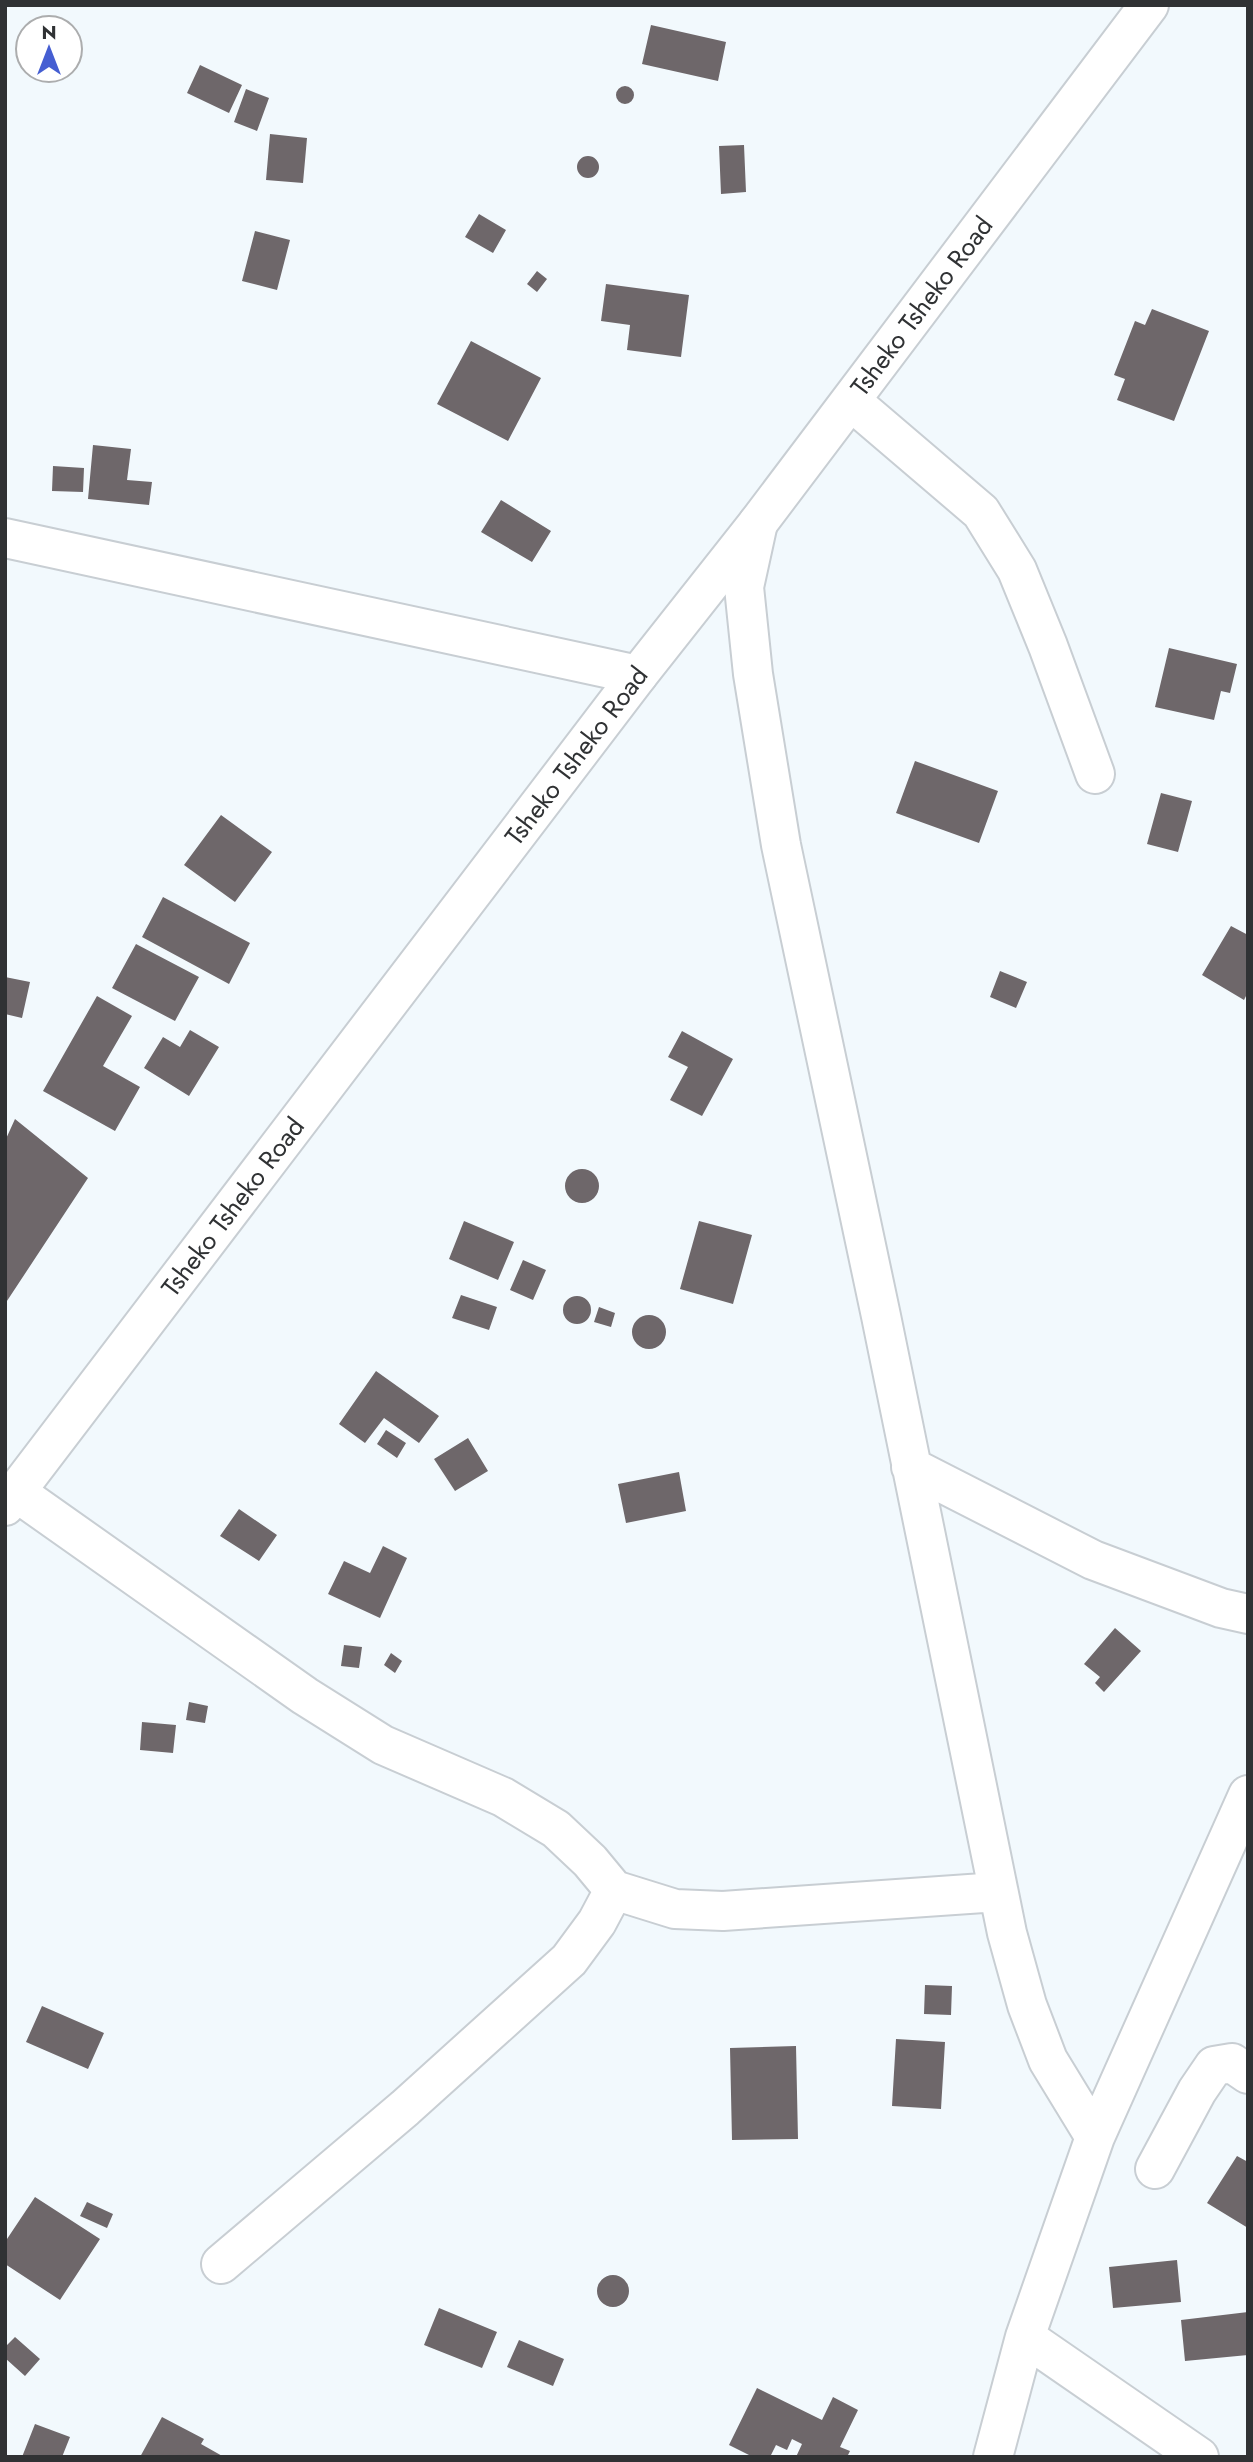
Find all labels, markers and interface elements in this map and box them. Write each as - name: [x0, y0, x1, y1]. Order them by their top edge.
- north arrow: [14, 14, 84, 84]
- text: N: [41, 19, 57, 46]
- street label: Tsheko Tsheko Road: [841, 208, 1002, 404]
- street label: Tsheko Tsheko Road: [496, 658, 657, 853]
- street label: Tsheko Tsheko Road: [152, 1109, 313, 1304]

